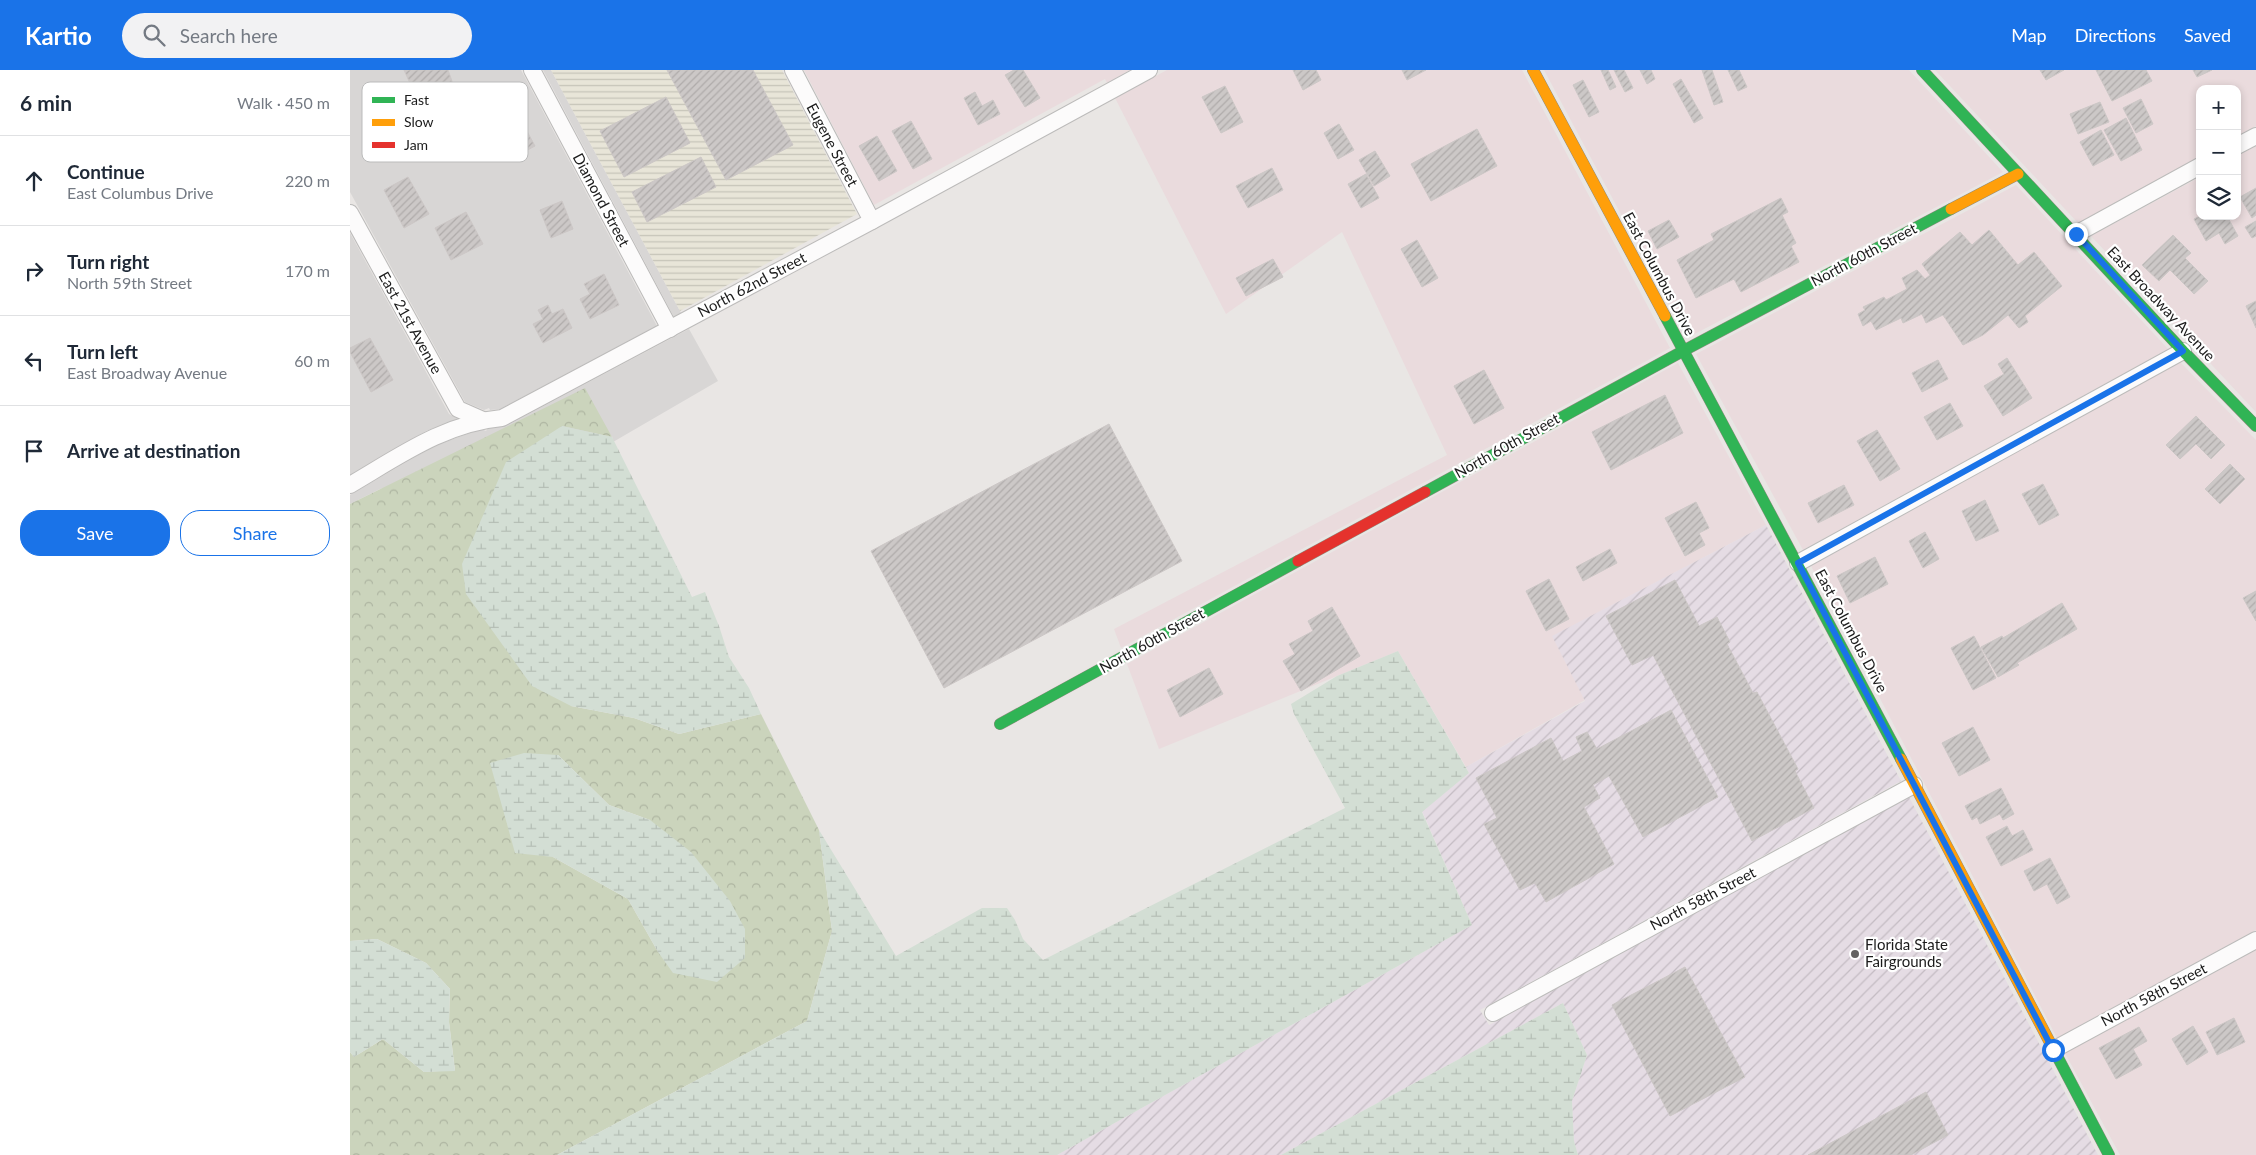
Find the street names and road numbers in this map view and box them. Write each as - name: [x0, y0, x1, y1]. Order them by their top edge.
- street label: Eugene Street: [803, 100, 863, 190]
- street label: Diamond Street: [570, 150, 634, 250]
- street label: East Columbus Drive: [1620, 209, 1700, 338]
- street label: North 60th Street: [1808, 218, 1920, 290]
- street label: East Broadway Avenue: [2104, 242, 2220, 364]
- street label: North 62nd Street: [694, 248, 809, 320]
- street label: East 21st Avenue: [375, 268, 446, 377]
- street label: North 60th Street: [1451, 409, 1563, 481]
- street label: East Columbus Drive: [1812, 566, 1892, 695]
- street label: North 60th Street: [1096, 604, 1208, 676]
- street label: North 58th Street: [1647, 862, 1759, 934]
- street label: North 58th Street: [2098, 958, 2210, 1030]

